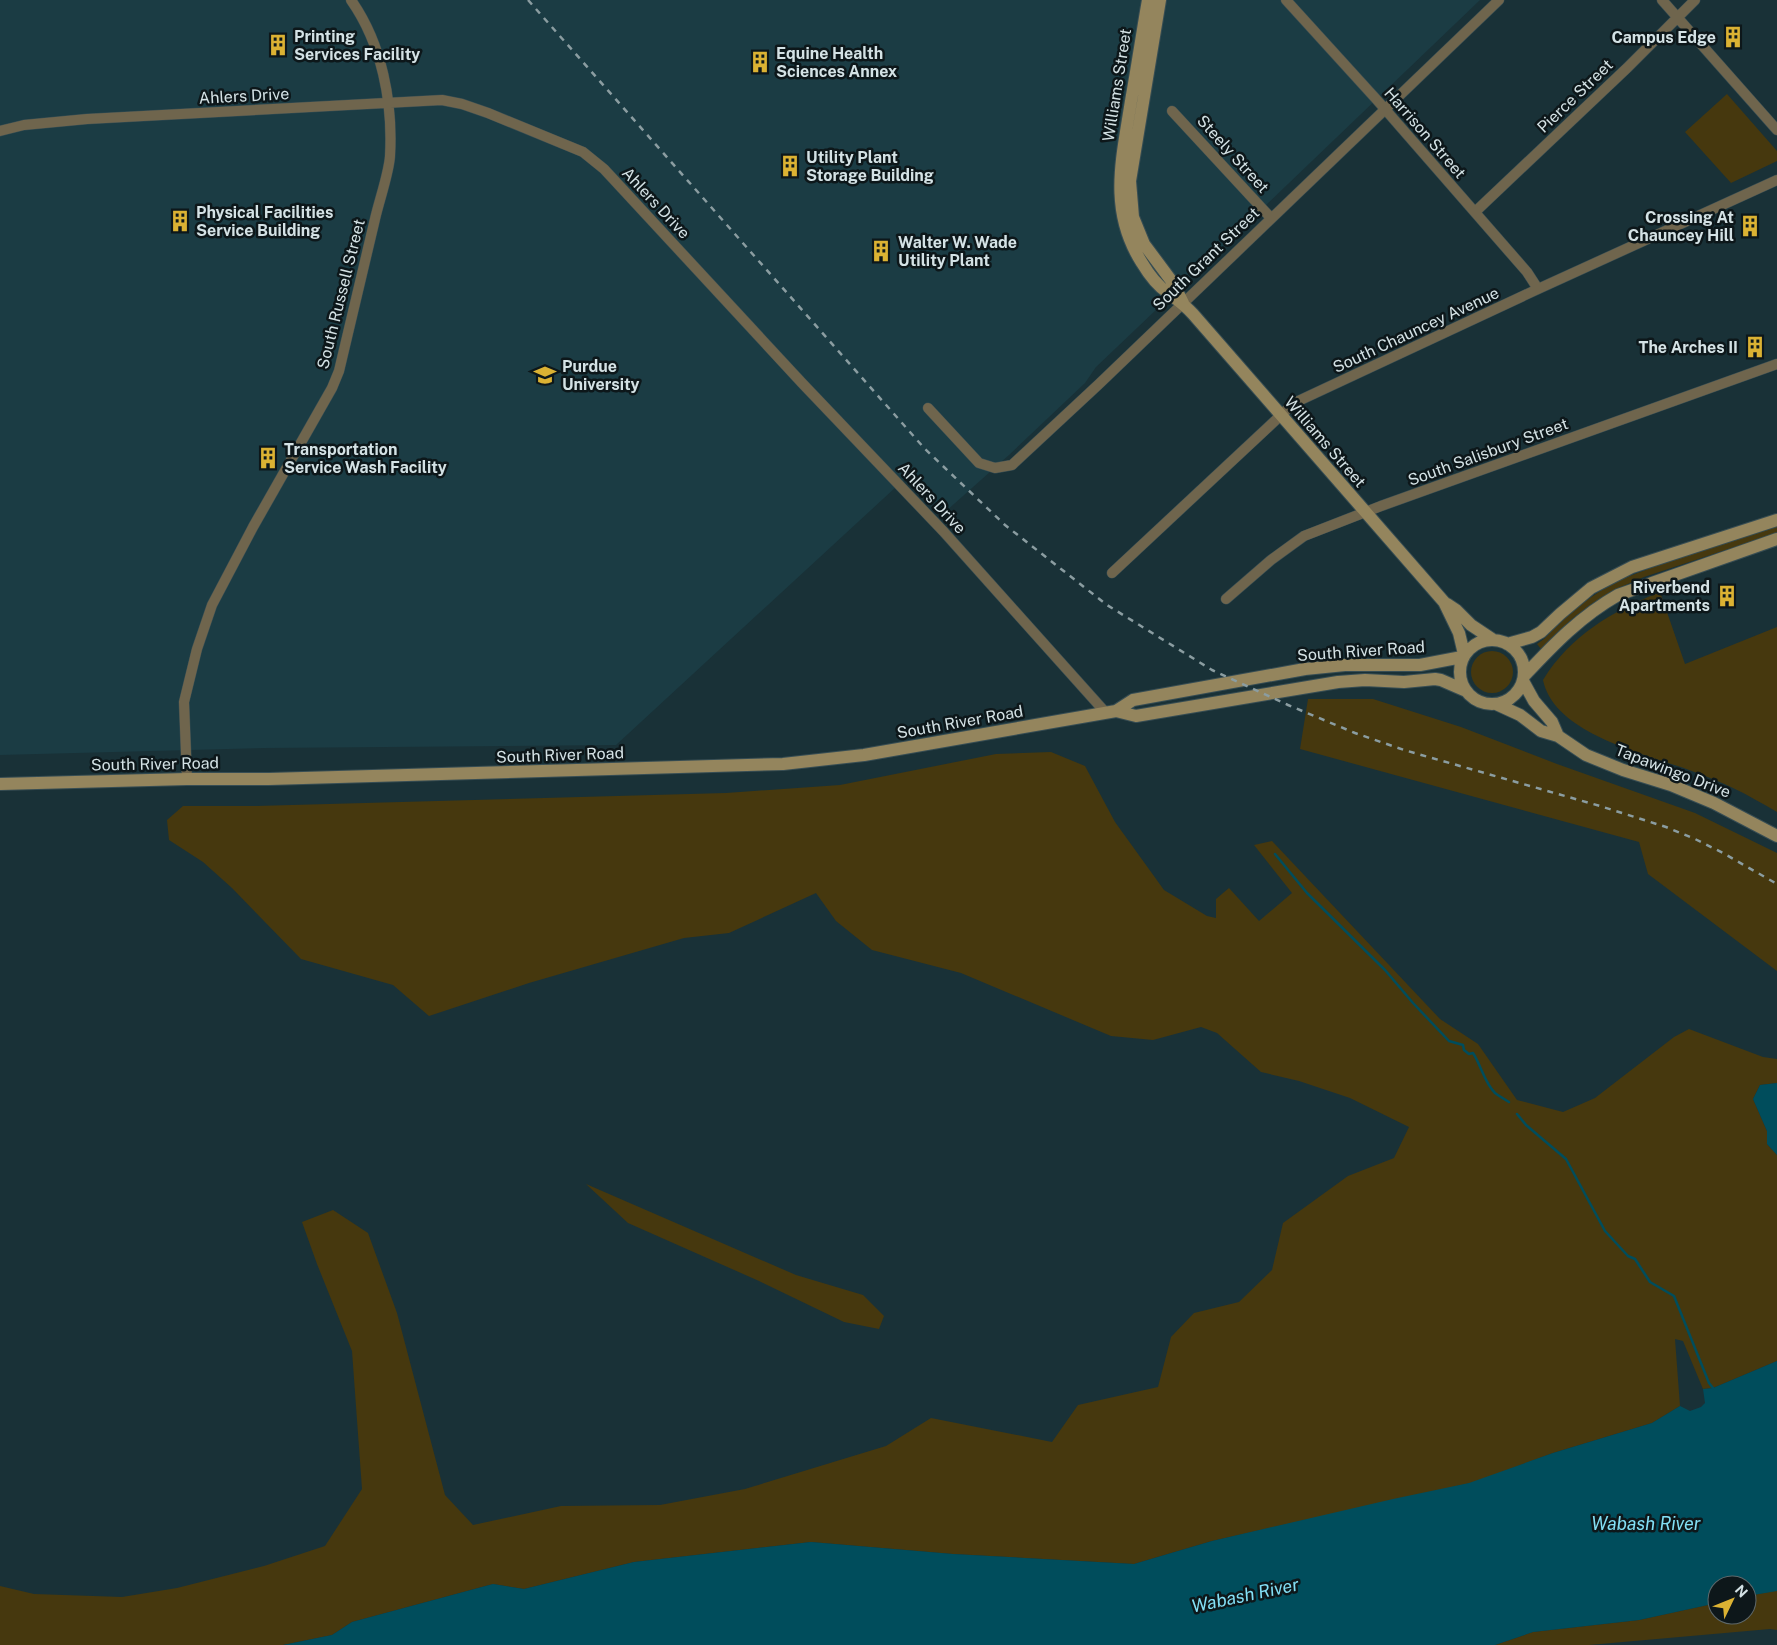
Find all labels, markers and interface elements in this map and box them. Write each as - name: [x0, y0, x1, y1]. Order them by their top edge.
- building icon: Campus Edge: [1720, 24, 1746, 50]
- place label: Printing Services Facility: [294, 27, 420, 64]
- street label: Williams Street: [1099, 27, 1135, 143]
- place label: Campus Edge: [1611, 28, 1716, 47]
- building icon: Printing Services Facility: [265, 32, 291, 58]
- place label: Equine Health Sciences Annex: [776, 44, 898, 81]
- building icon: Equine Health Sciences Annex: [747, 49, 773, 75]
- street label: Pierce Street: [1533, 55, 1617, 137]
- street label: Ahlers Drive: [198, 84, 290, 108]
- street label: Harrison Street: [1380, 84, 1470, 182]
- street label: Steely Street: [1193, 111, 1273, 197]
- place label: Utility Plant Storage Building: [806, 148, 934, 185]
- building icon: Utility Plant Storage Building: [777, 153, 803, 179]
- street label: Ahlers Drive: [618, 163, 694, 243]
- place label: Physical Facilities Service Building: [196, 203, 334, 240]
- street label: South Grant Street: [1149, 203, 1263, 315]
- building icon: Physical Facilities Service Building: [167, 208, 193, 234]
- place label: Crossing At Chauncey Hill: [1628, 208, 1734, 245]
- building icon: Crossing At Chauncey Hill: [1737, 213, 1763, 239]
- street label: South Russell Street: [313, 217, 369, 371]
- place label: Walter W. Wade Utility Plant: [898, 233, 1017, 270]
- building icon: Walter W. Wade Utility Plant: [868, 238, 894, 264]
- street label: South Chauncey Avenue: [1330, 283, 1502, 377]
- building icon: The Arches II: [1742, 334, 1768, 360]
- place label: The Arches II: [1639, 338, 1738, 357]
- place label: Purdue University: [562, 357, 640, 394]
- school or university icon: Purdue University: [532, 362, 558, 388]
- street label: Williams Street: [1280, 393, 1370, 491]
- street label: South Salisbury Street: [1405, 414, 1571, 490]
- place label: Transportation Service Wash Facility: [284, 440, 447, 477]
- building icon: Transportation Service Wash Facility: [255, 445, 281, 471]
- street label: Ahlers Drive: [894, 458, 970, 538]
- place label: Riverbend Apartments: [1619, 578, 1710, 615]
- building icon: Riverbend Apartments: [1714, 583, 1740, 609]
- street label: South River Road: [1296, 637, 1426, 665]
- street label: South River Road: [895, 702, 1025, 742]
- street label: Tapawingo Drive: [1613, 740, 1733, 802]
- street label: South River Road: [496, 743, 624, 767]
- street label: South River Road: [91, 753, 219, 775]
- water label: Wabash River: [1591, 1513, 1701, 1534]
- water label: Wabash River: [1189, 1573, 1301, 1617]
- north arrow: [1707, 1575, 1757, 1625]
- text: N: [1732, 1582, 1751, 1601]

